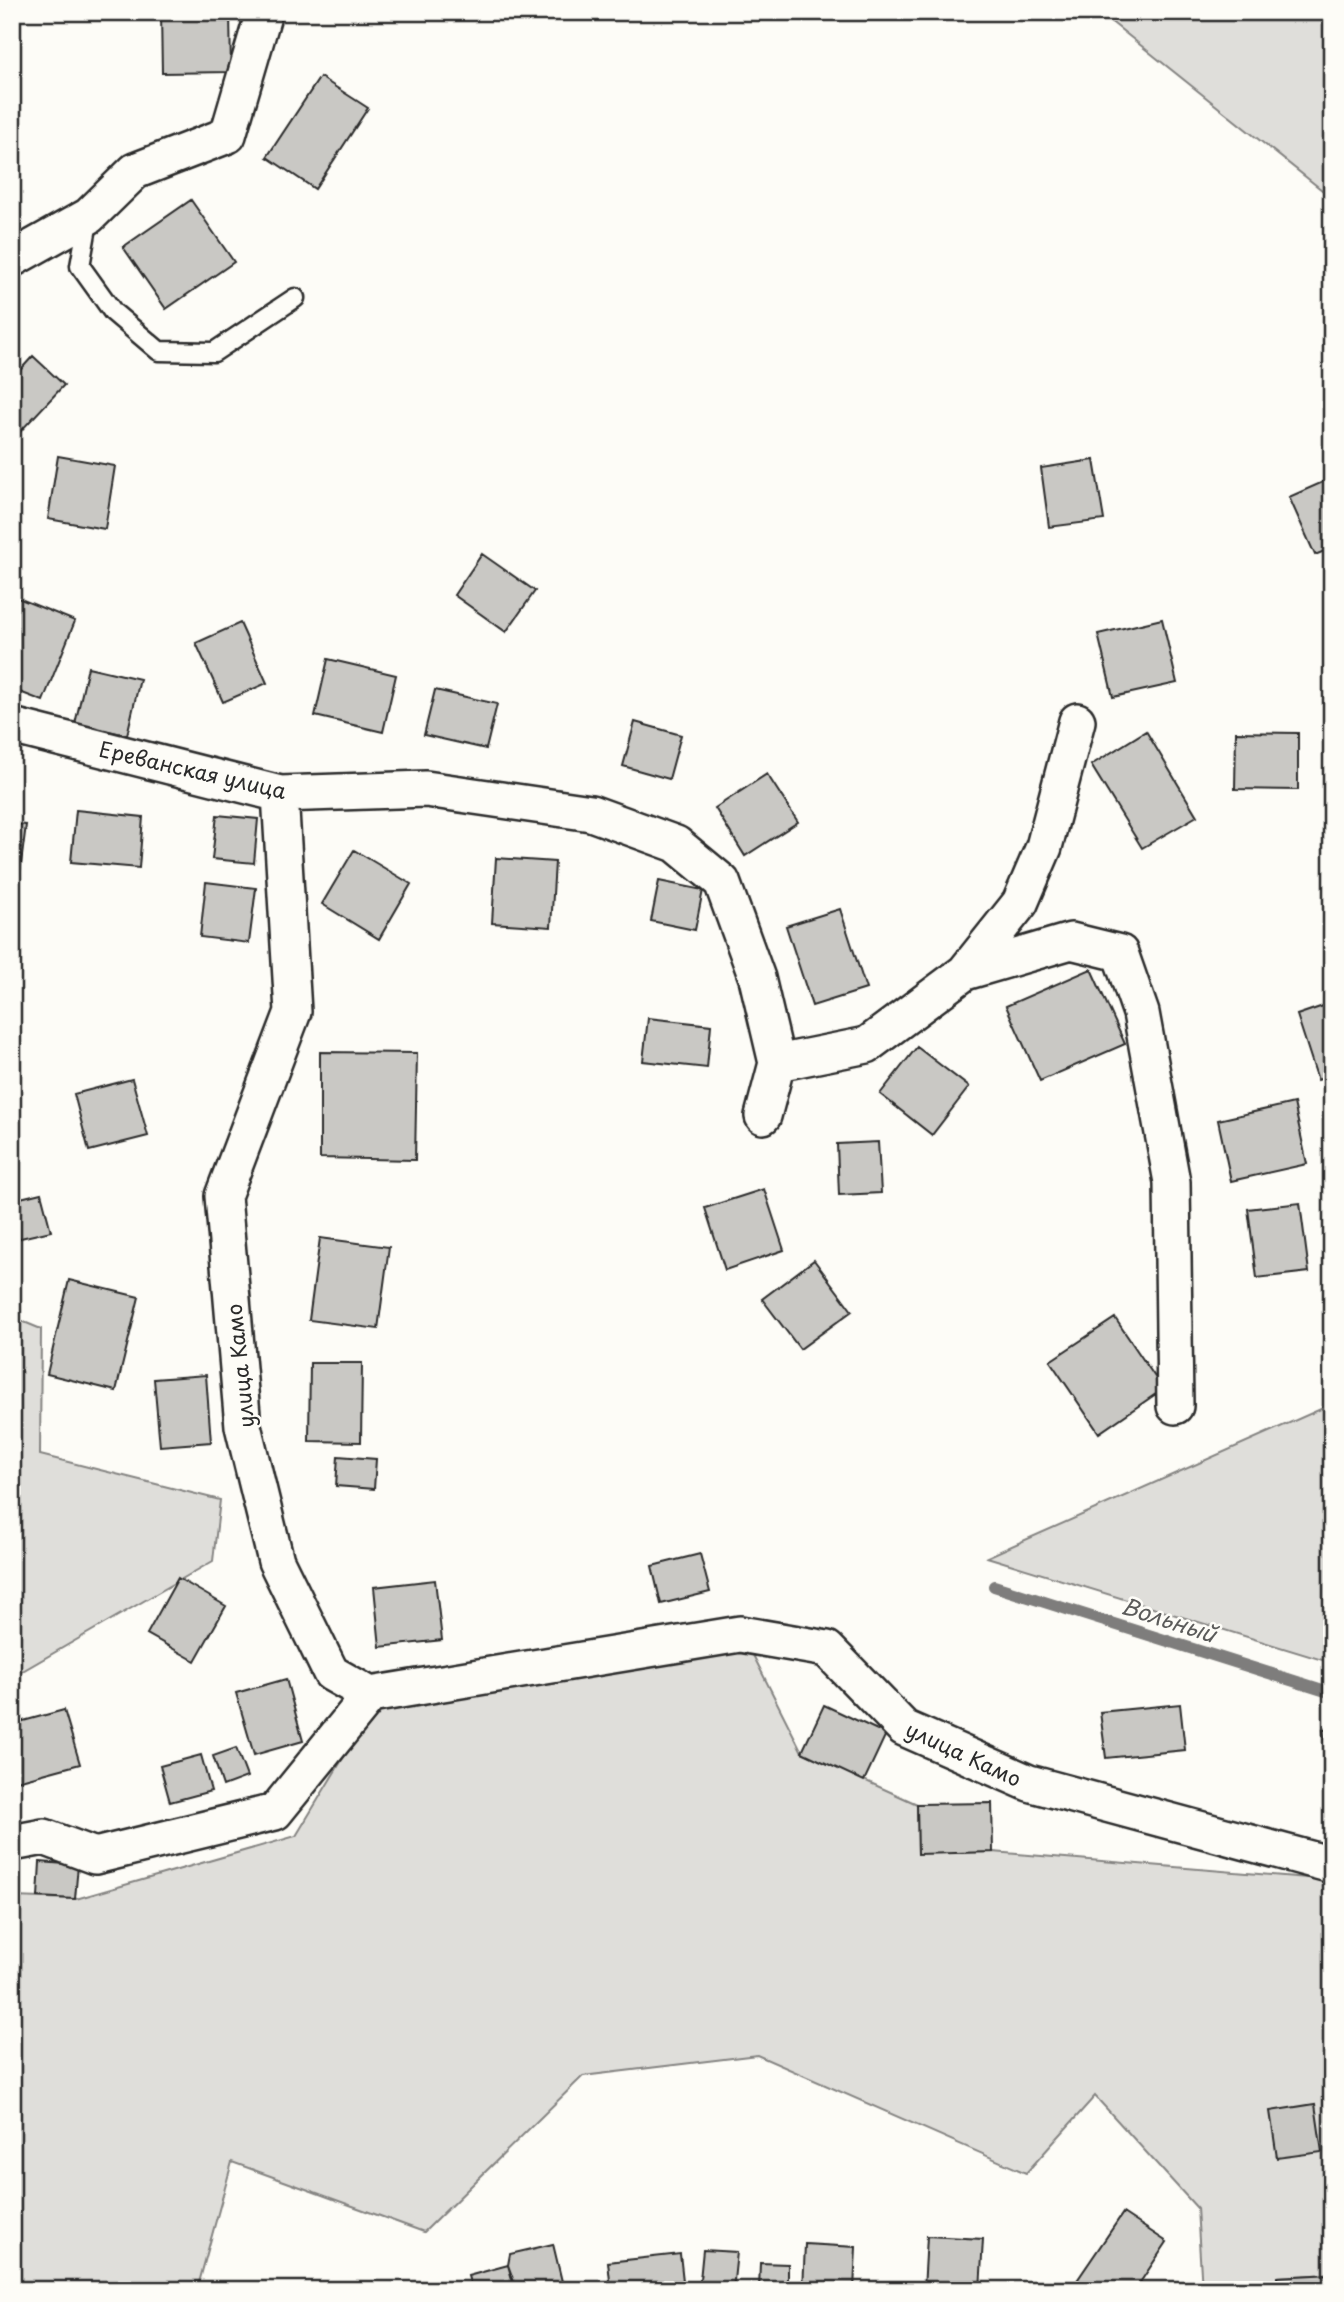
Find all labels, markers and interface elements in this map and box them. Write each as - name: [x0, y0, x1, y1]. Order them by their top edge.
- street label: Ереванская улица: [96, 732, 291, 806]
- street label: улица Камо: [217, 1302, 261, 1430]
- water label: Вольный: [1117, 1587, 1223, 1652]
- street label: улица Камо: [901, 1712, 1027, 1794]

